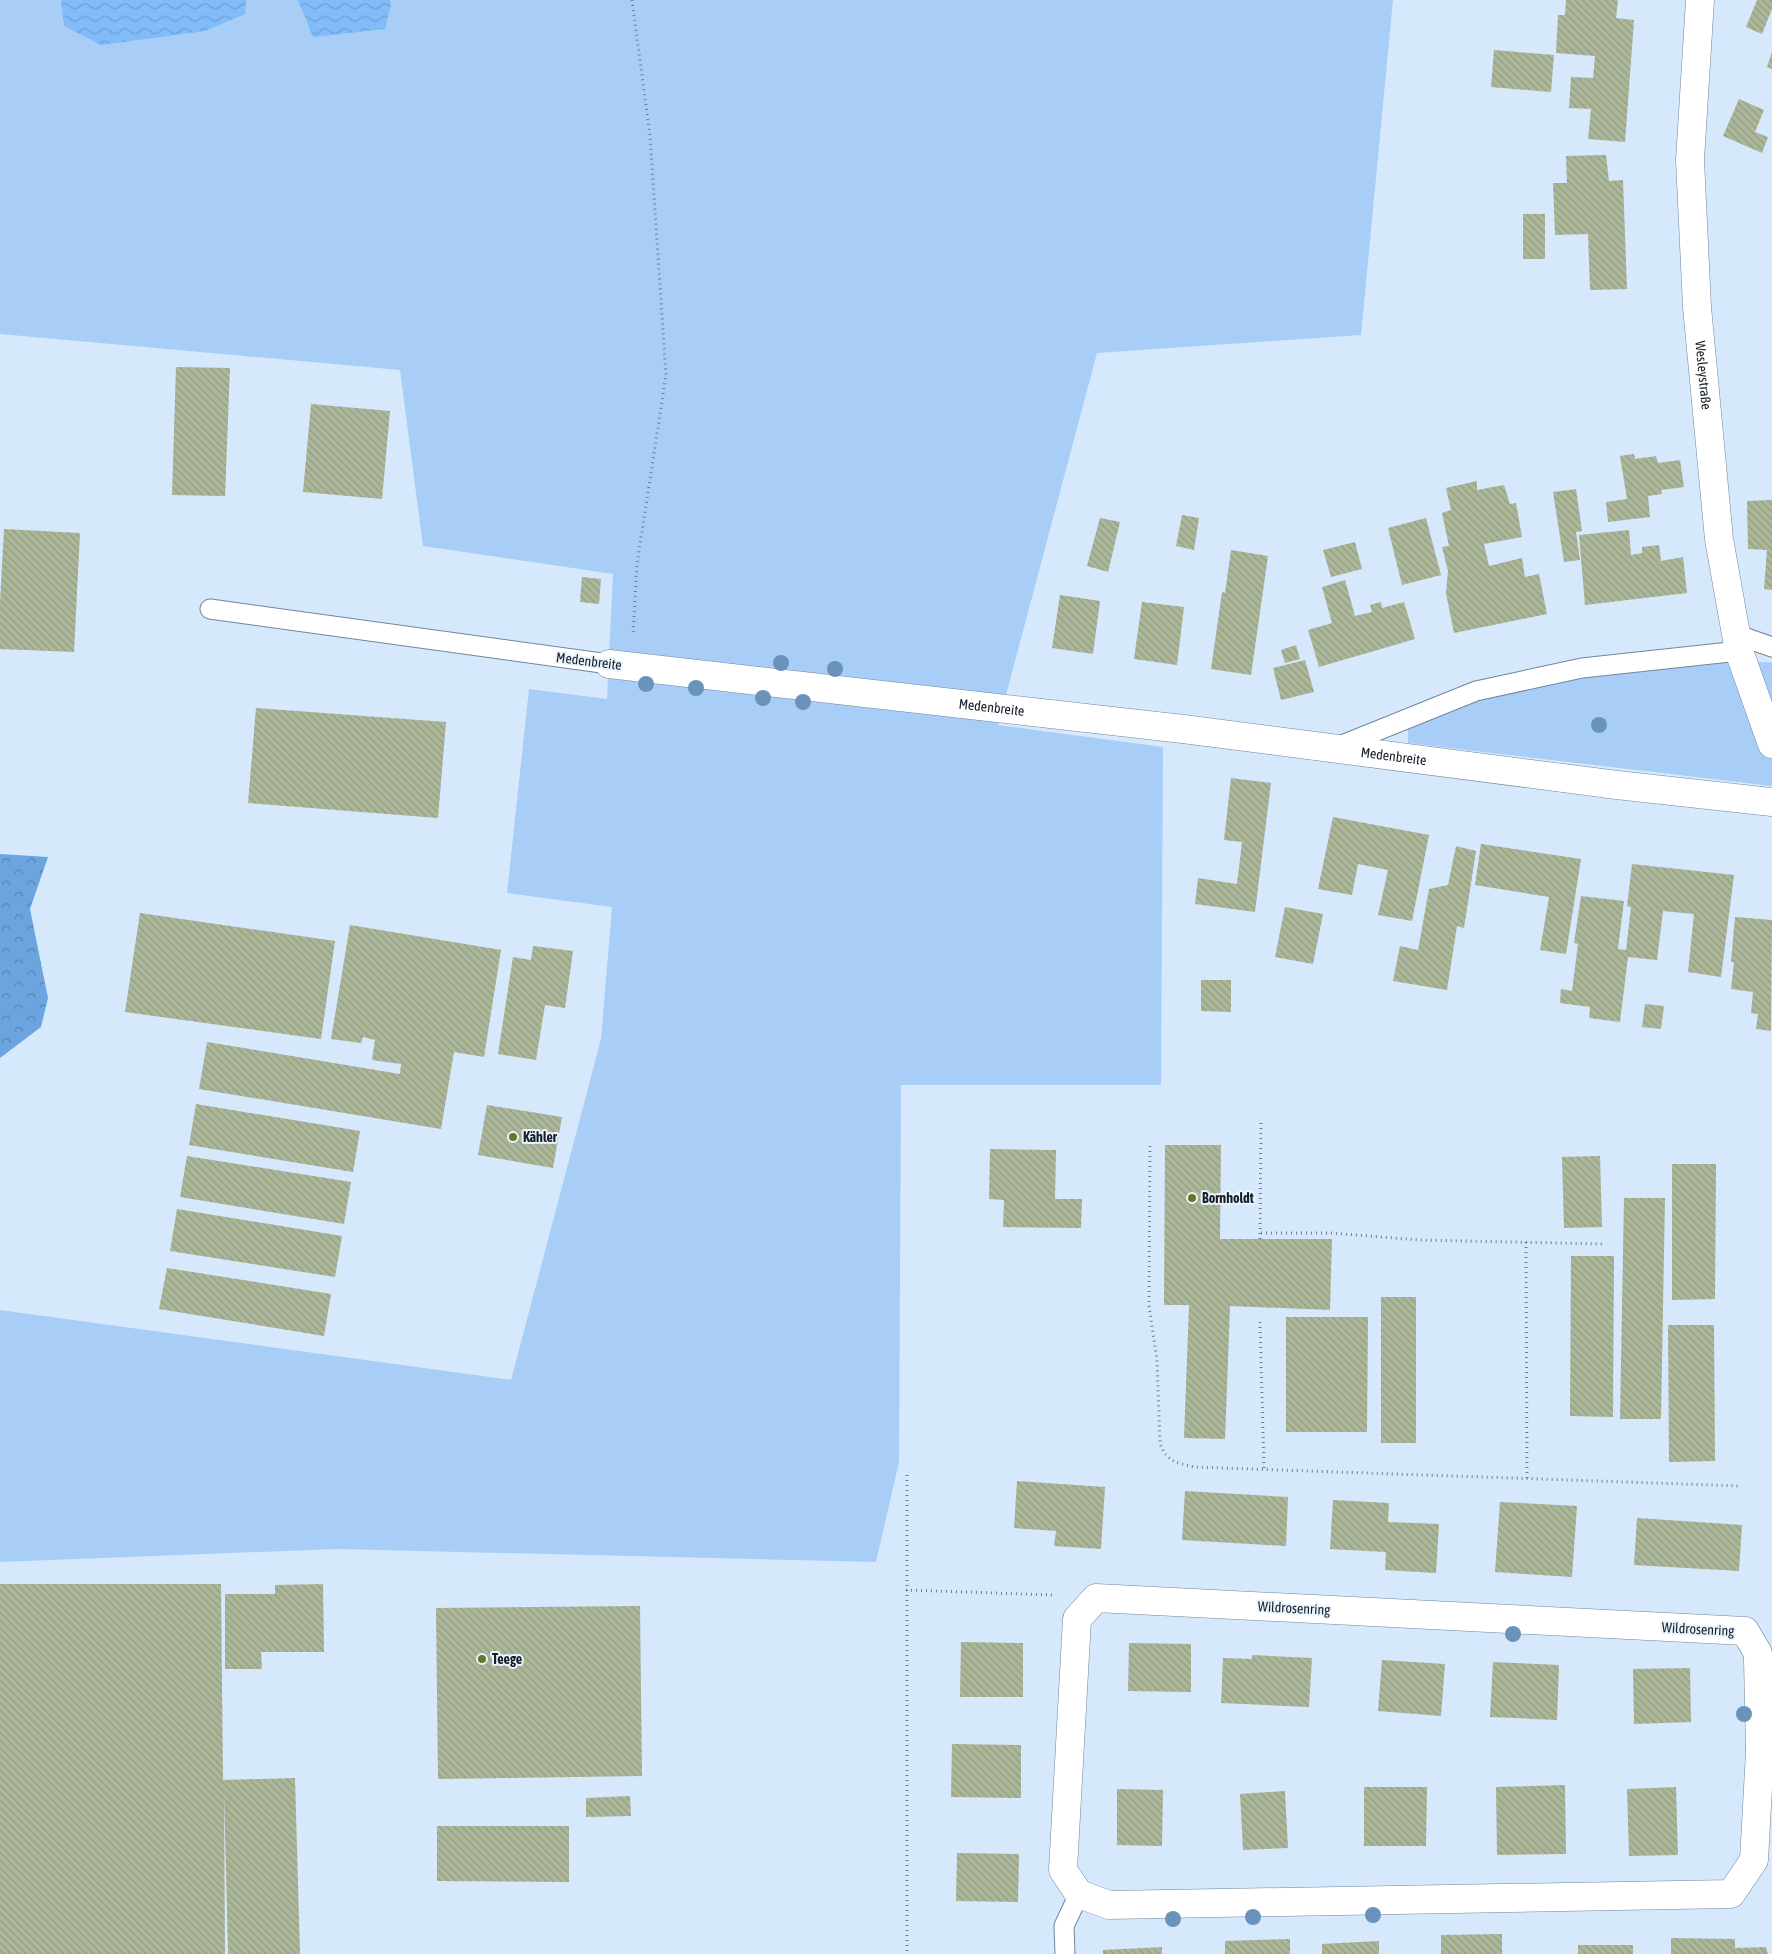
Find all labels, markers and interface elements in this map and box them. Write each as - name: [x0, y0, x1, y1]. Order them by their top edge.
- street label: Wesleystraße: [1692, 340, 1715, 410]
- street label: Medenbreite: [555, 649, 623, 673]
- street label: Medenbreite: [958, 696, 1025, 719]
- street label: Medenbreite: [1360, 744, 1427, 768]
- place label: Kähler: [523, 1129, 558, 1145]
- marker: Kähler: [507, 1131, 519, 1143]
- place label: Bornholdt: [1202, 1190, 1254, 1206]
- marker: Bornholdt: [1186, 1192, 1198, 1204]
- street label: Wildrosenring: [1257, 1598, 1331, 1618]
- street label: Wildrosenring: [1661, 1619, 1735, 1639]
- place label: Teege: [492, 1651, 522, 1667]
- marker: Teege: [476, 1653, 488, 1665]

